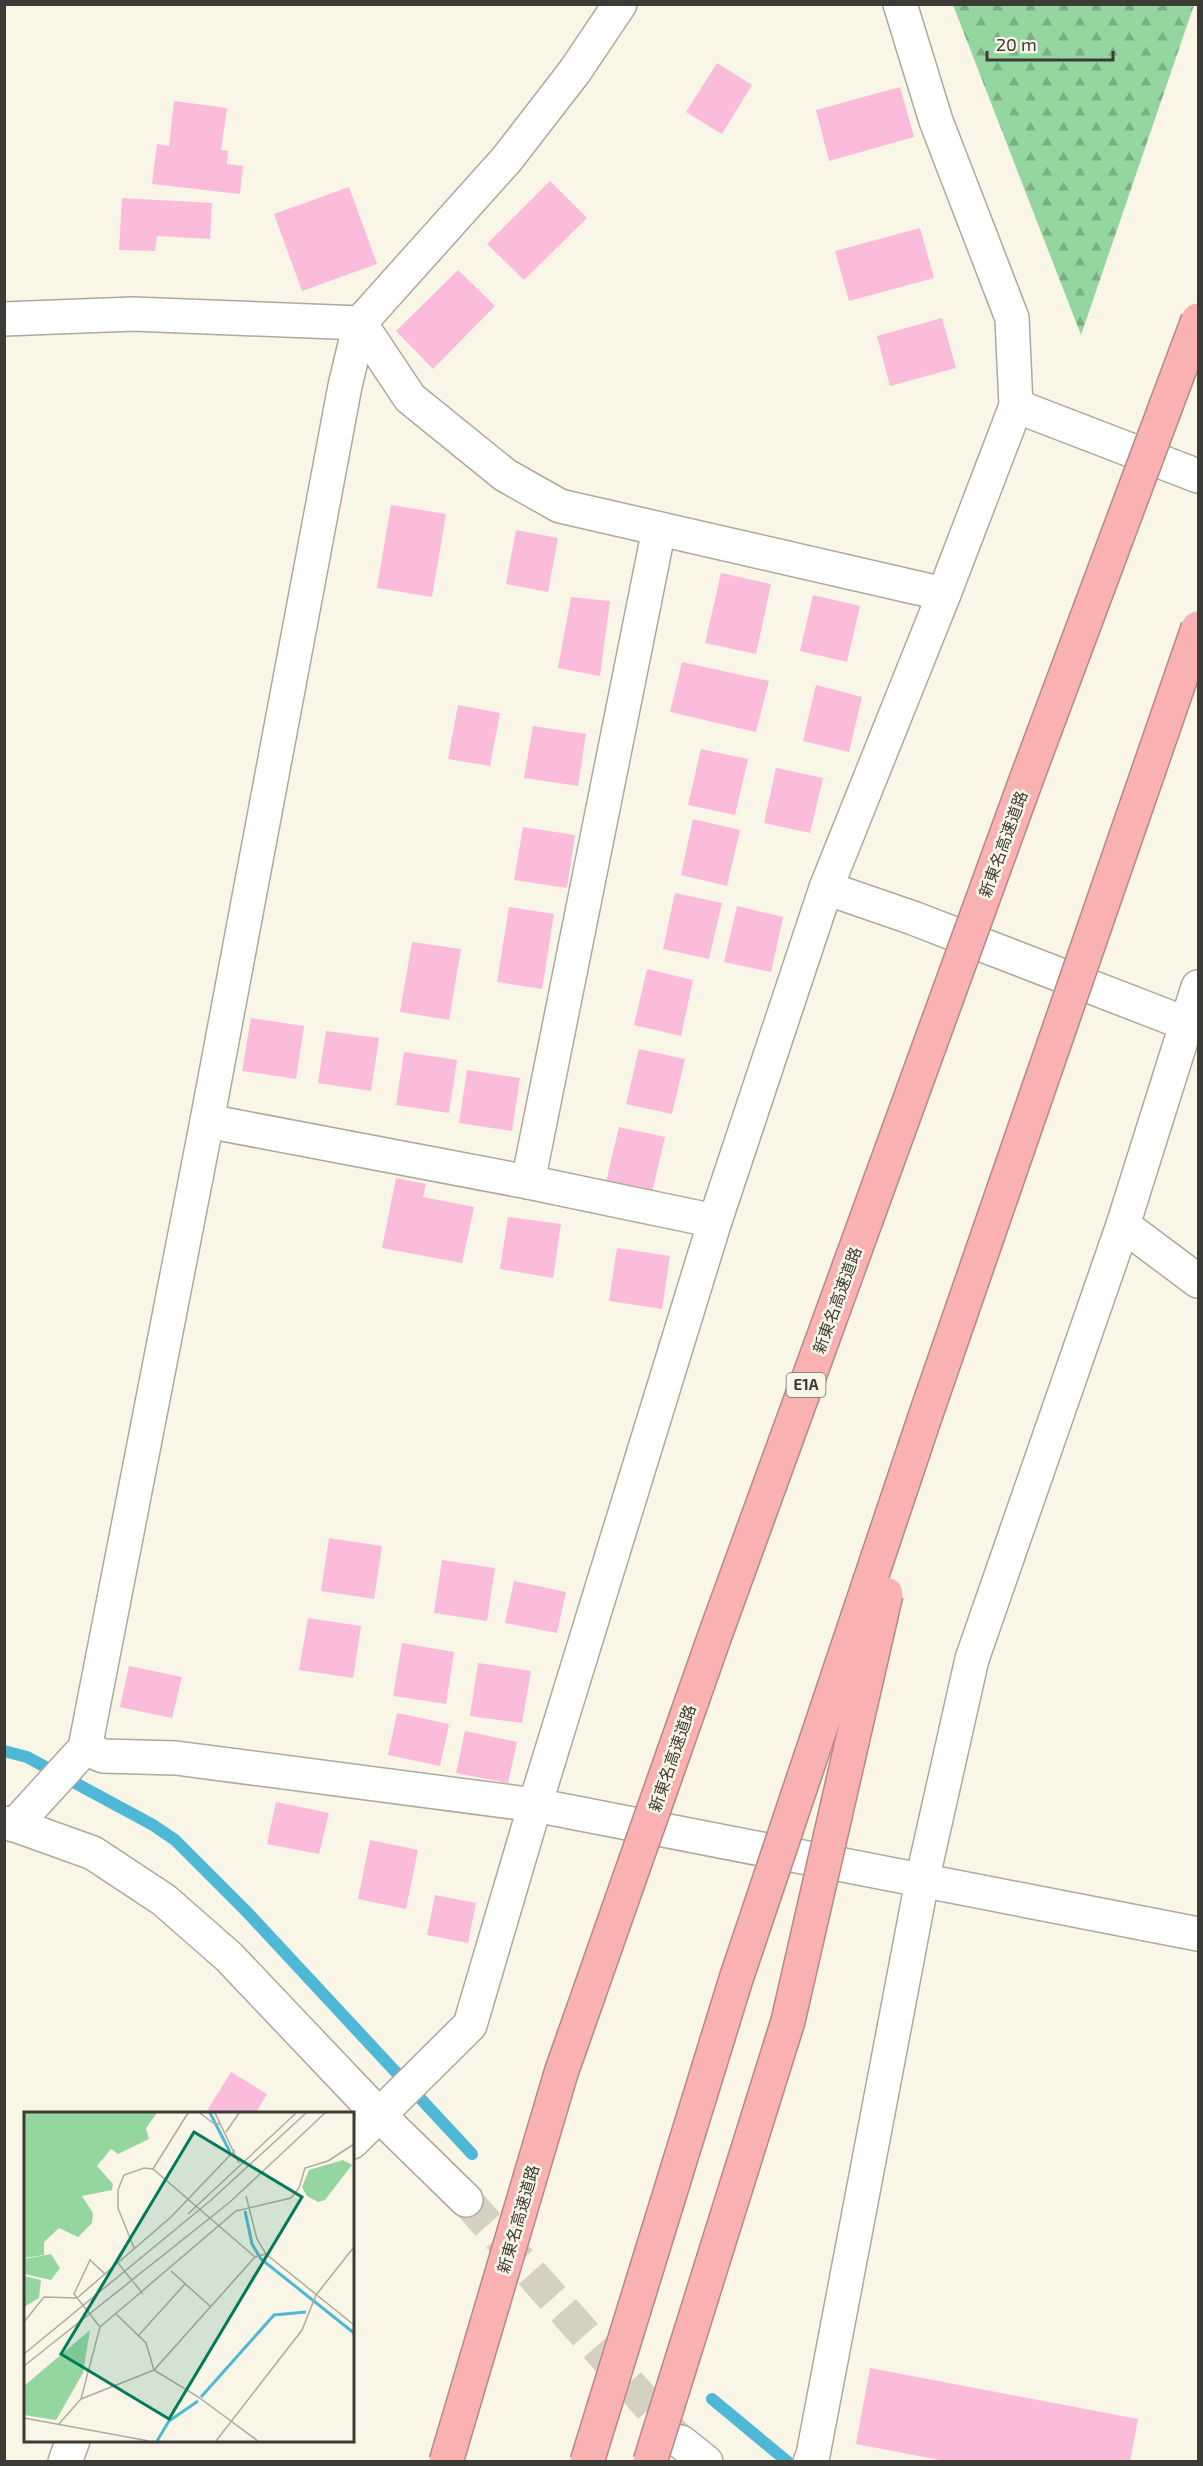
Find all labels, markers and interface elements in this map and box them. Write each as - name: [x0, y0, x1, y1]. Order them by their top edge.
- scale bar: [987, 24, 1113, 62]
- text: 20 m: [996, 33, 1037, 55]
- street label: 新東名高速道路: [974, 788, 1031, 900]
- street label: 新東名高速道路: [808, 1244, 865, 1356]
- road number: E1A: [786, 1373, 826, 1397]
- street label: 新東名高速道路: [644, 1702, 699, 1814]
- inset map: [24, 2112, 354, 2442]
- street label: 新東名高速道路: [493, 2162, 542, 2275]

